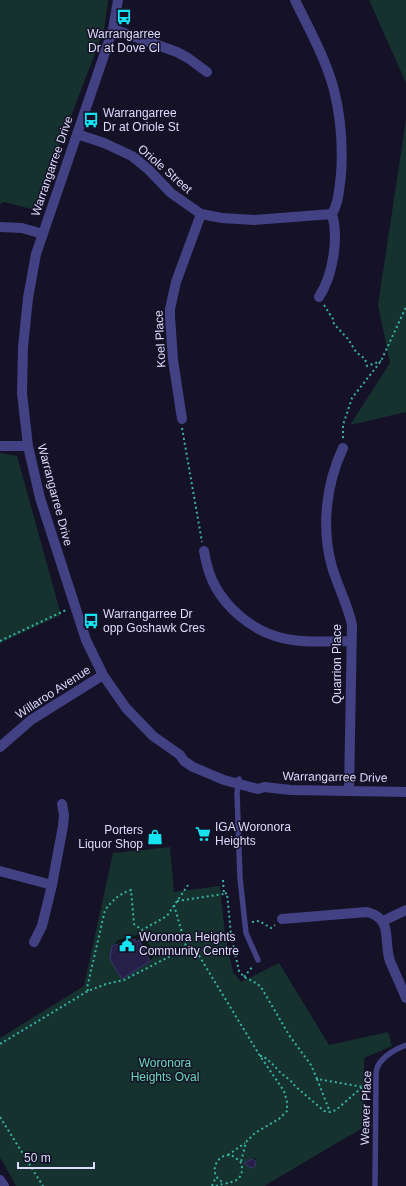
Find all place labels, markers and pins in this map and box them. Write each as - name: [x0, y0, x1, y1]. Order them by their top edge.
- bus stop icon: Warrangarree Dr at Dove Cl: [115, 8, 133, 26]
- place label: Warrangarree Dr at Dove Cl: [87, 27, 161, 55]
- place label: Warrangarree Dr at Oriole St: [103, 106, 180, 134]
- bus stop icon: Warrangarree Dr at Oriole St: [82, 111, 100, 129]
- place label: Warrangarree Dr opp Goshawk Cres: [103, 607, 205, 635]
- bus stop icon: Warrangarree Dr opp Goshawk Cres: [82, 612, 100, 630]
- place label: IGA Woronora Heights: [215, 820, 291, 848]
- place label: Porters Liquor Shop: [78, 823, 143, 851]
- supermarket icon: IGA Woronora Heights: [194, 825, 212, 843]
- shop icon: Porters Liquor Shop: [146, 828, 164, 846]
- place label: Woronora Heights Community Centre: [139, 930, 239, 958]
- public building icon: Woronora Heights Community Centre: [118, 935, 136, 953]

